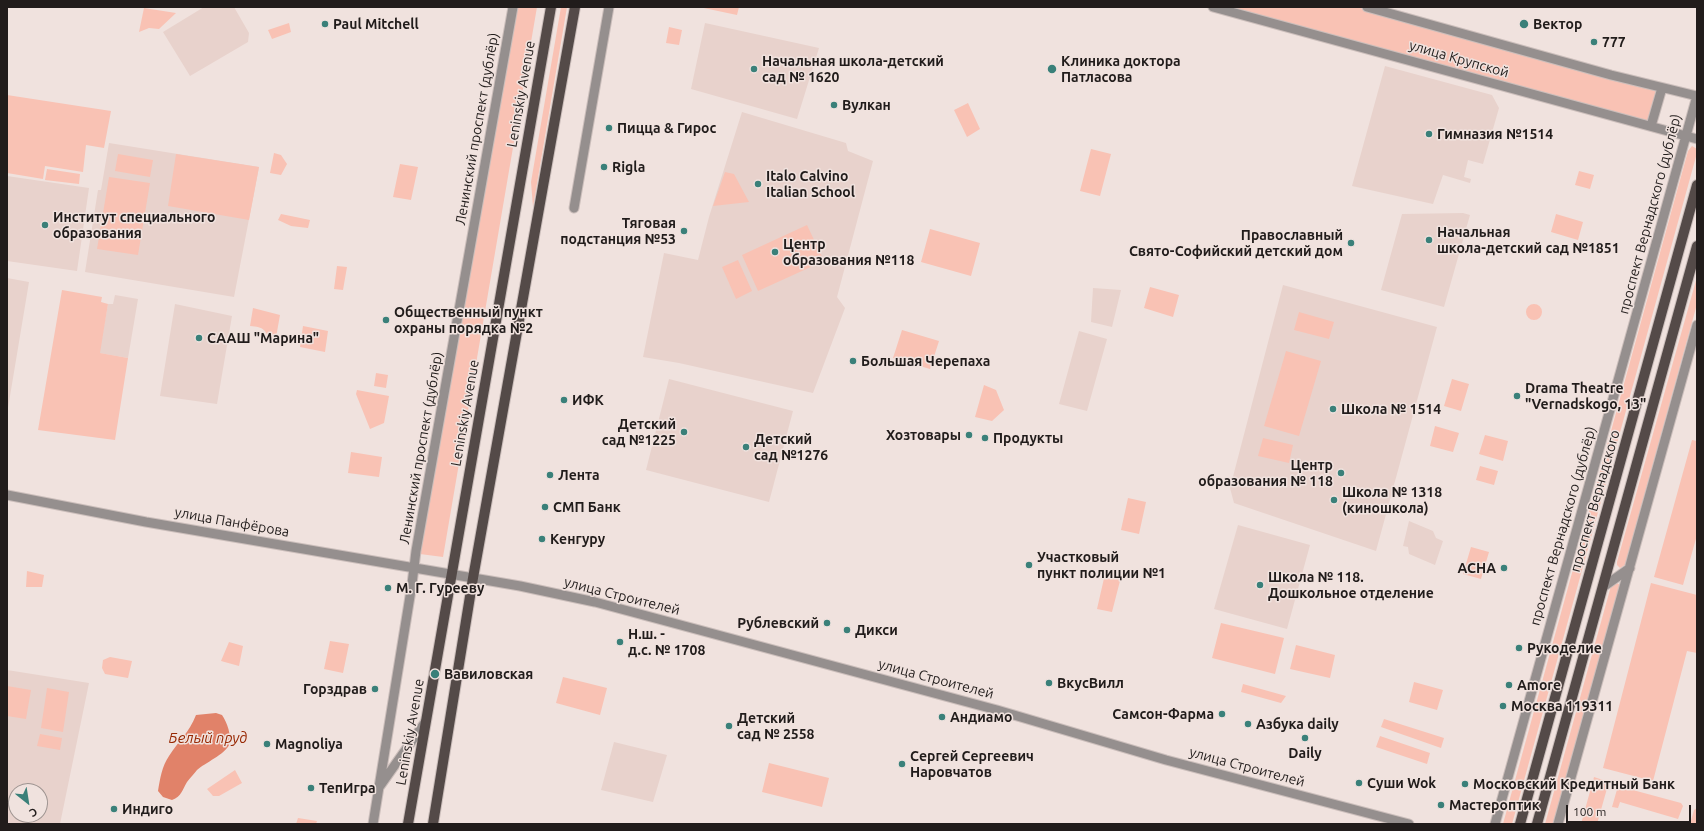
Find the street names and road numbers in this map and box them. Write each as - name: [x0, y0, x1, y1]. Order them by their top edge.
- street label: Ленинский проспект (дублёр): [452, 31, 502, 227]
- street label: улица Крупской: [1407, 37, 1511, 81]
- street label: Leninskiy Avenue: [503, 39, 539, 149]
- street label: проспект Вернадского (дублёр): [1615, 112, 1685, 316]
- street label: Ленинский проспект (дублёр): [396, 350, 446, 546]
- street label: Leninskiy Avenue: [447, 358, 483, 468]
- street label: проспект Вернадского (дублёр): [1526, 424, 1600, 628]
- street label: проспект Вернадского: [1567, 428, 1623, 574]
- street label: улица Панфёрова: [173, 504, 291, 540]
- street label: улица Строителей: [562, 573, 682, 619]
- street label: улица Строителей: [876, 656, 996, 702]
- street label: Leninskiy Avenue: [392, 677, 428, 787]
- street label: улица Строителей: [1187, 744, 1307, 790]

